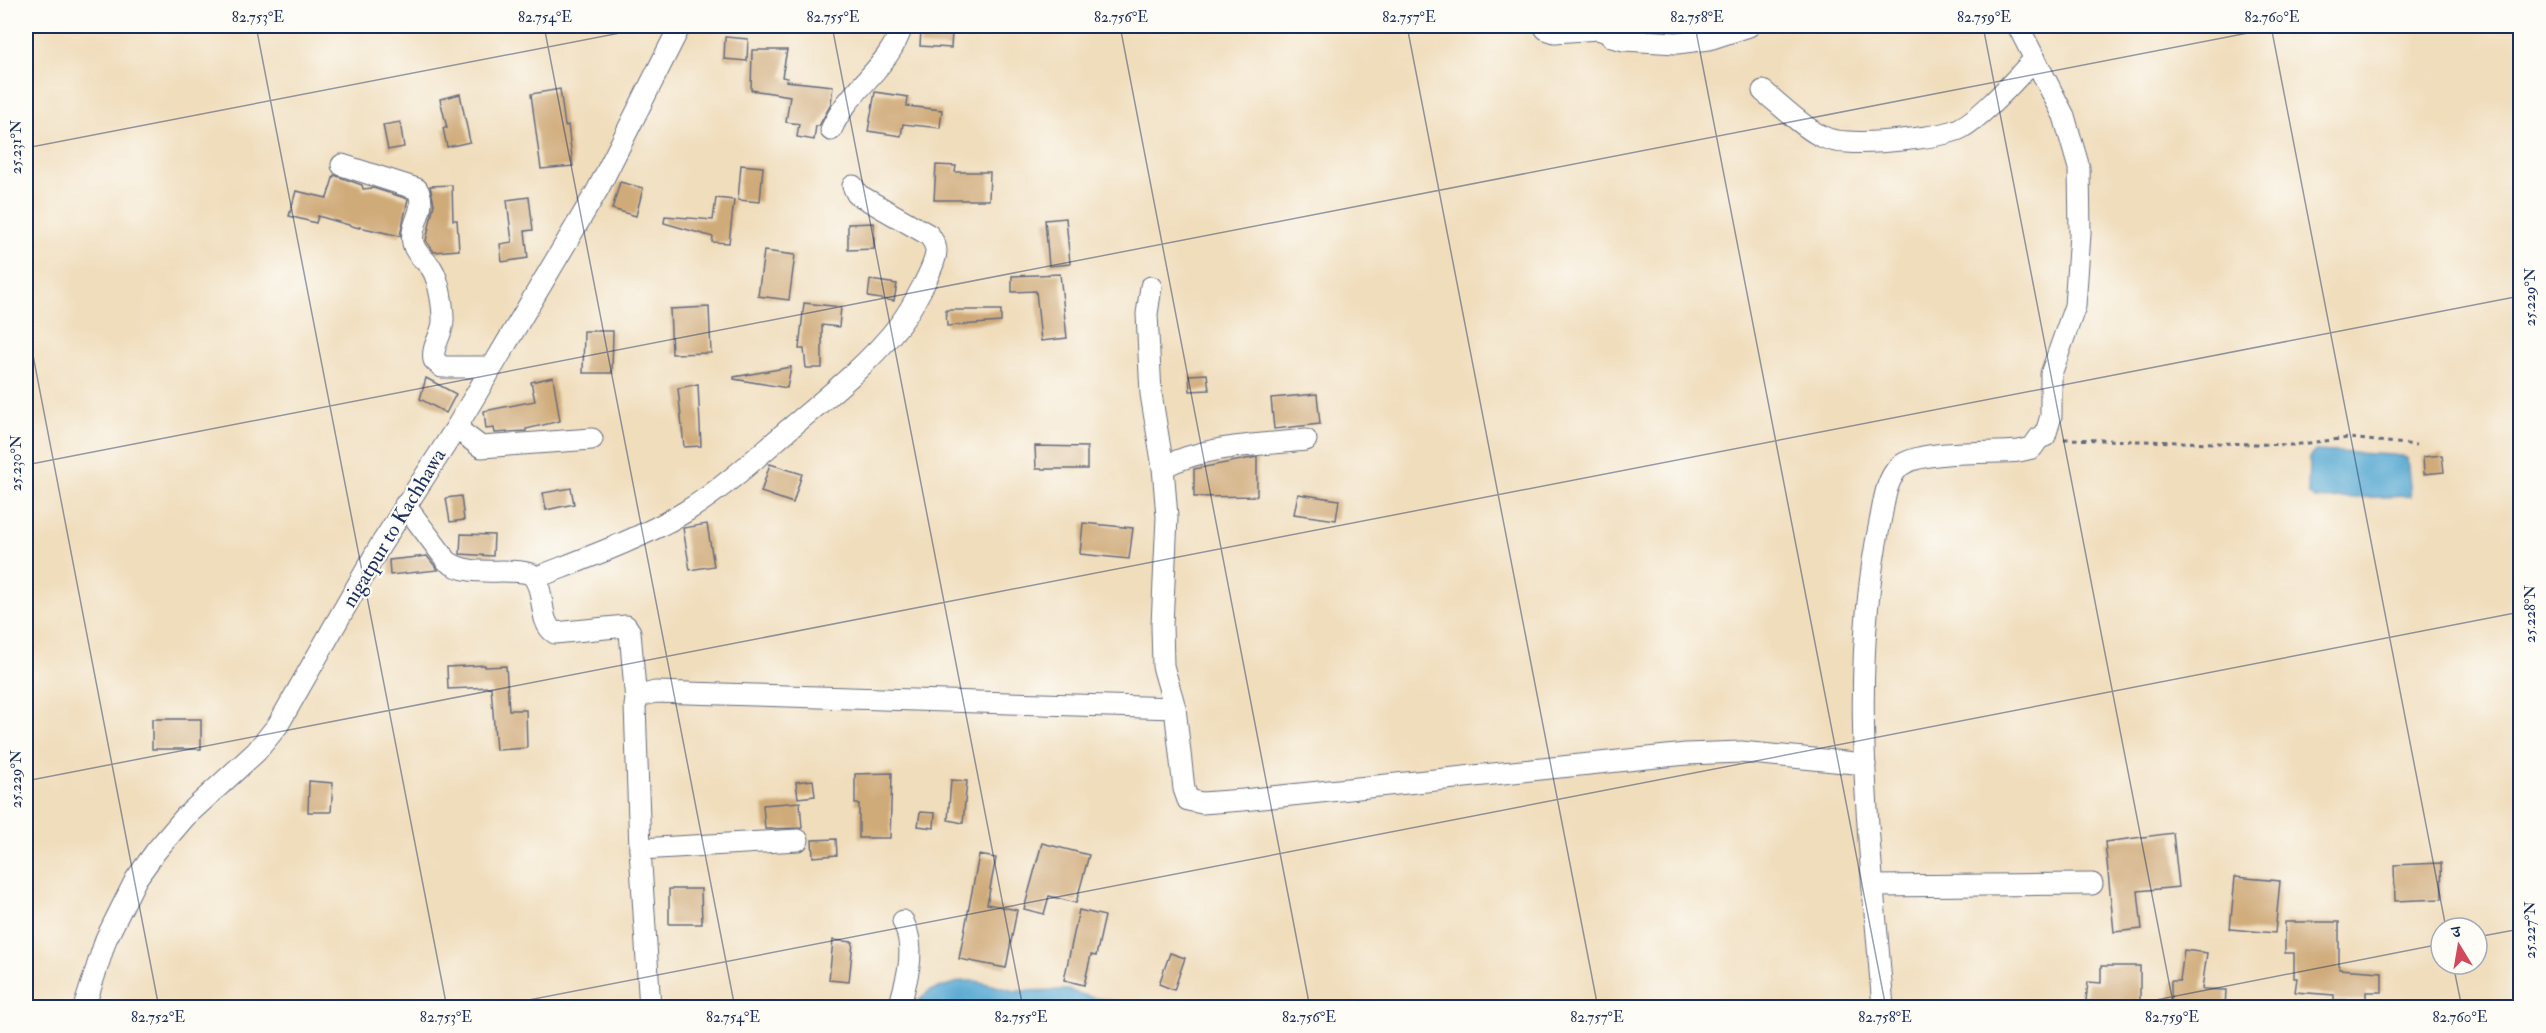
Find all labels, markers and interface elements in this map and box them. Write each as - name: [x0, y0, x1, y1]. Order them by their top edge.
- text: 82.753°E: [232, 8, 284, 27]
- text: 82.754°E: [518, 8, 572, 27]
- text: 82.755°E: [806, 8, 860, 27]
- text: 82.756°E: [1094, 8, 1148, 27]
- text: 82.757°E: [1382, 8, 1436, 27]
- text: 82.758°E: [1670, 8, 1724, 27]
- text: 82.759°E: [1957, 8, 2011, 27]
- text: 82.760°E: [2244, 8, 2300, 27]
- text: 25.231°N: [7, 119, 26, 174]
- text: 25.229°N: [2521, 267, 2540, 326]
- text: 25.230°N: [7, 434, 26, 491]
- street label: nigatpur to Kachhawa: [336, 443, 452, 612]
- text: 25.228°N: [2521, 585, 2540, 643]
- text: 25.229°N: [7, 749, 26, 808]
- text: 25.227°N: [2521, 901, 2540, 959]
- north arrow: [2429, 916, 2489, 976]
- text: उ: [2449, 921, 2464, 943]
- text: 82.752°E: [131, 1008, 185, 1027]
- text: 82.753°E: [420, 1008, 472, 1027]
- text: 82.754°E: [706, 1008, 760, 1027]
- text: 82.755°E: [994, 1008, 1048, 1027]
- text: 82.756°E: [1282, 1008, 1336, 1027]
- text: 82.757°E: [1570, 1008, 1624, 1027]
- text: 82.758°E: [1858, 1008, 1912, 1027]
- text: 82.759°E: [2145, 1008, 2199, 1027]
- text: 82.760°E: [2432, 1008, 2488, 1027]

